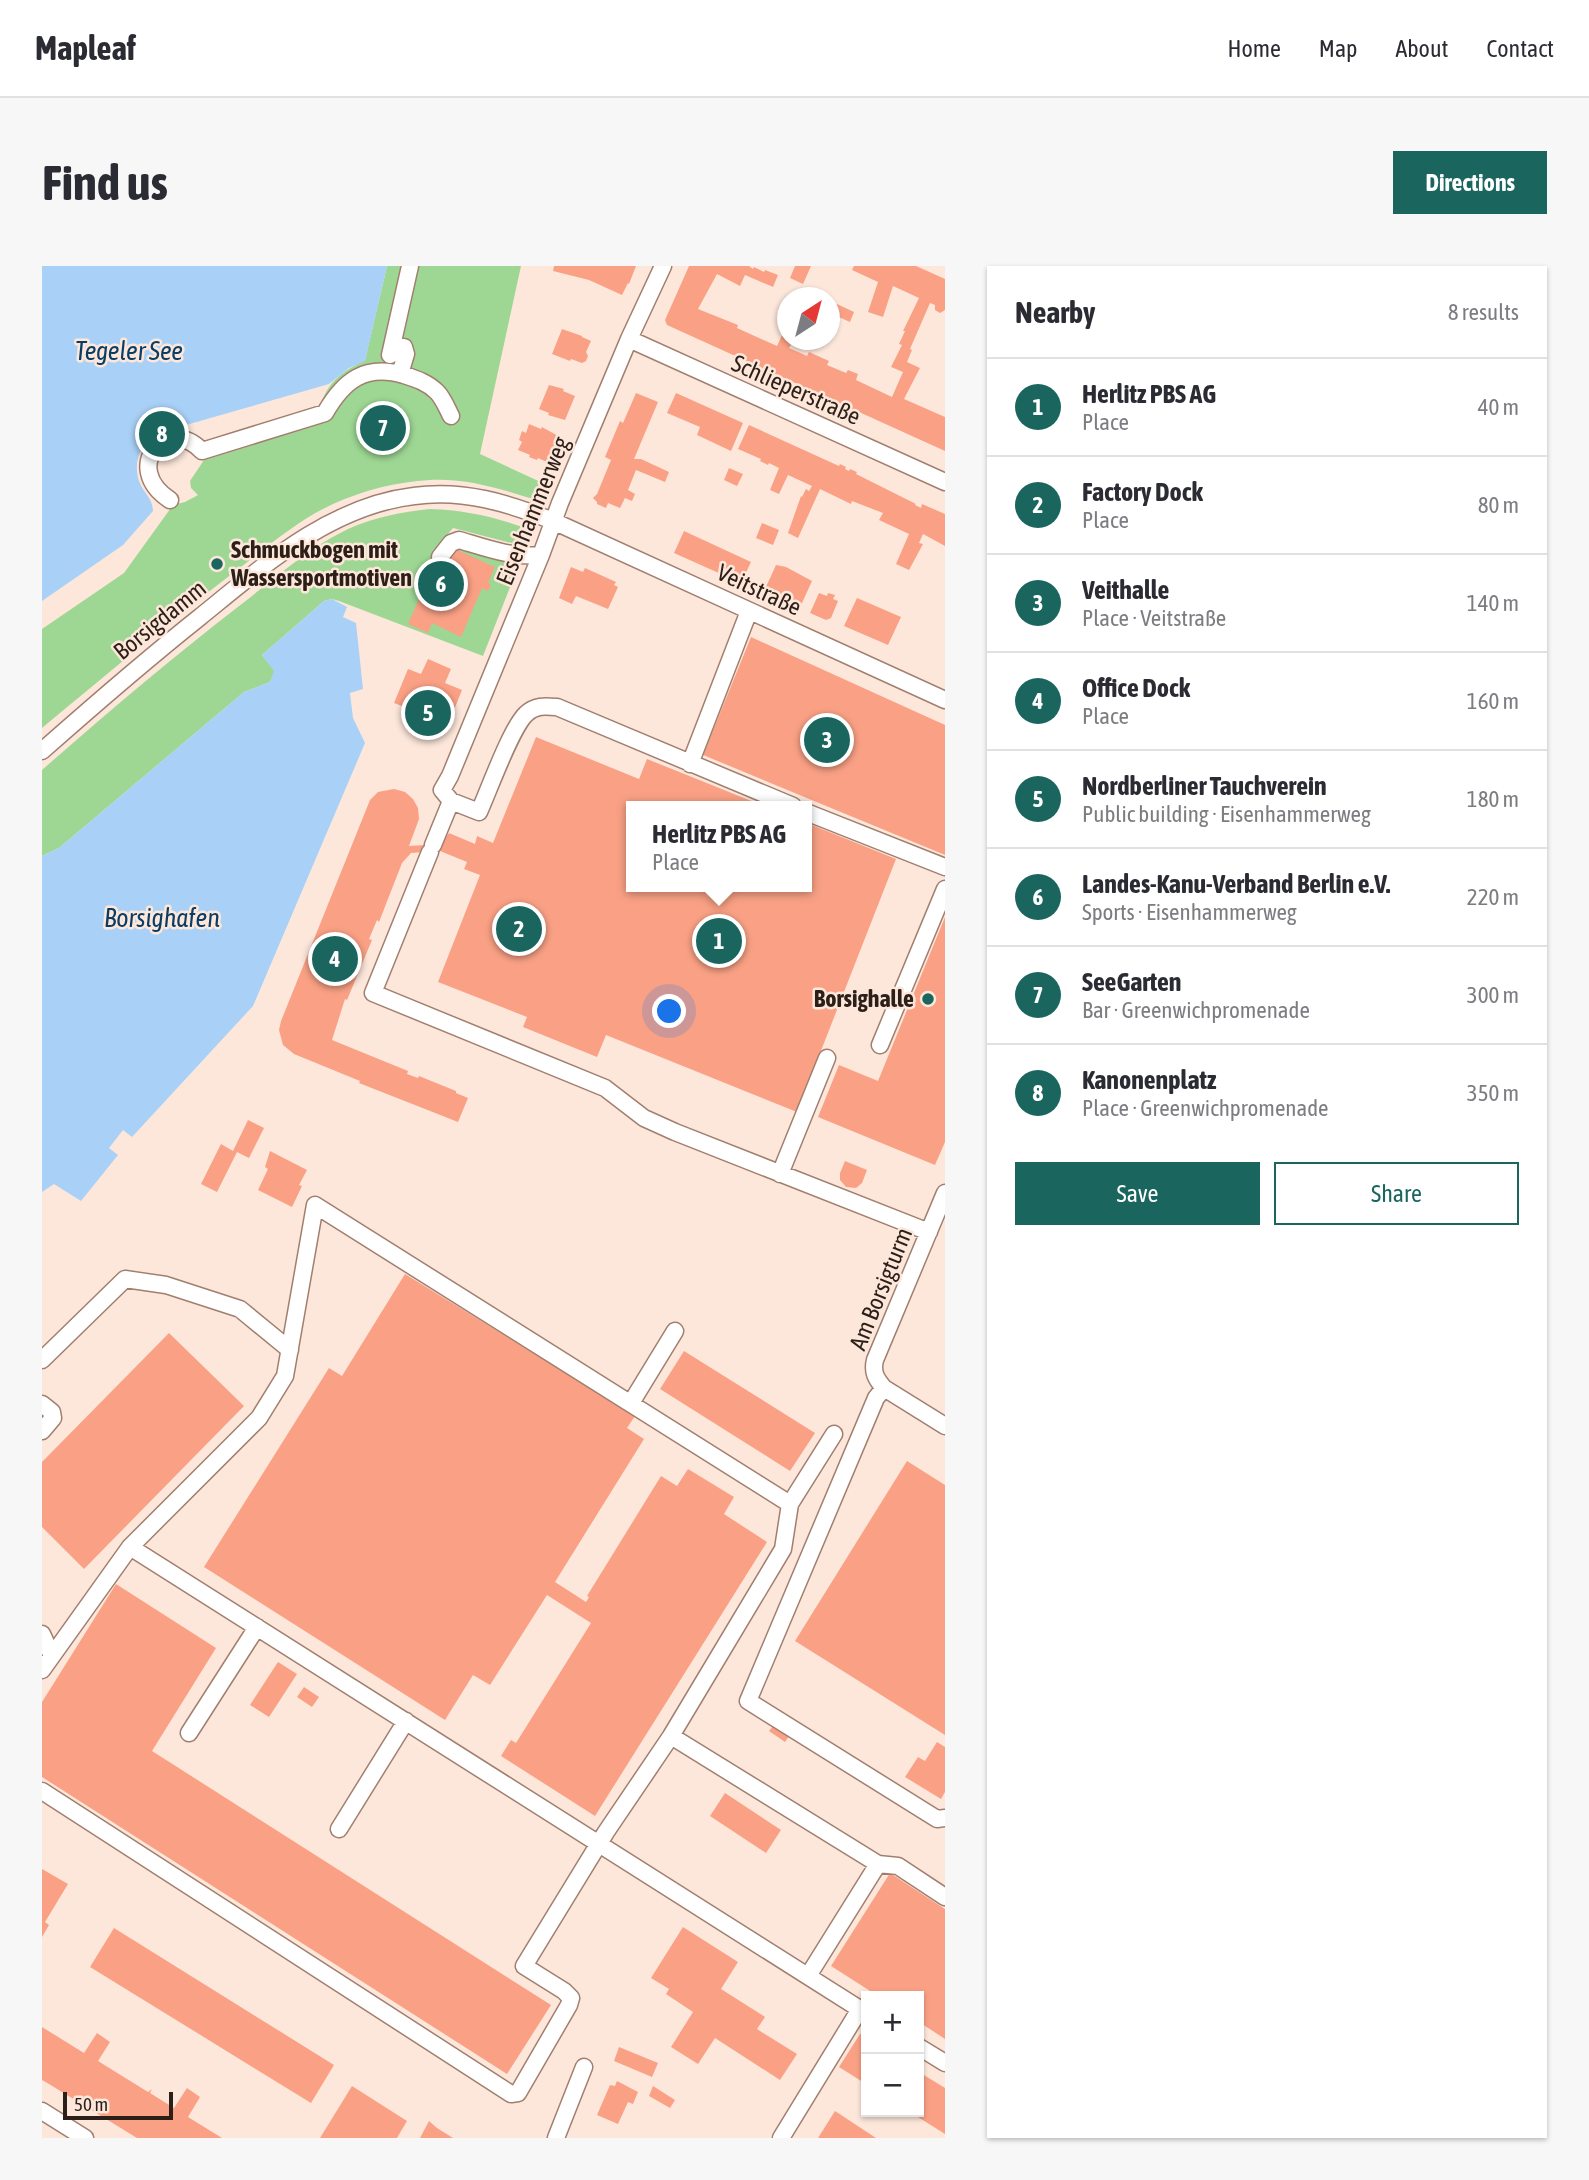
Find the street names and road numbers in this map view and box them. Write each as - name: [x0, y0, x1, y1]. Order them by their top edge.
- street label: Schlieperstraße: [728, 349, 865, 430]
- street label: Eisenhammerweg: [491, 432, 575, 589]
- street label: Veitstraße: [713, 558, 806, 621]
- street label: Borsigdamm: [108, 574, 211, 665]
- street label: Am Borsigturm: [844, 1224, 917, 1354]

